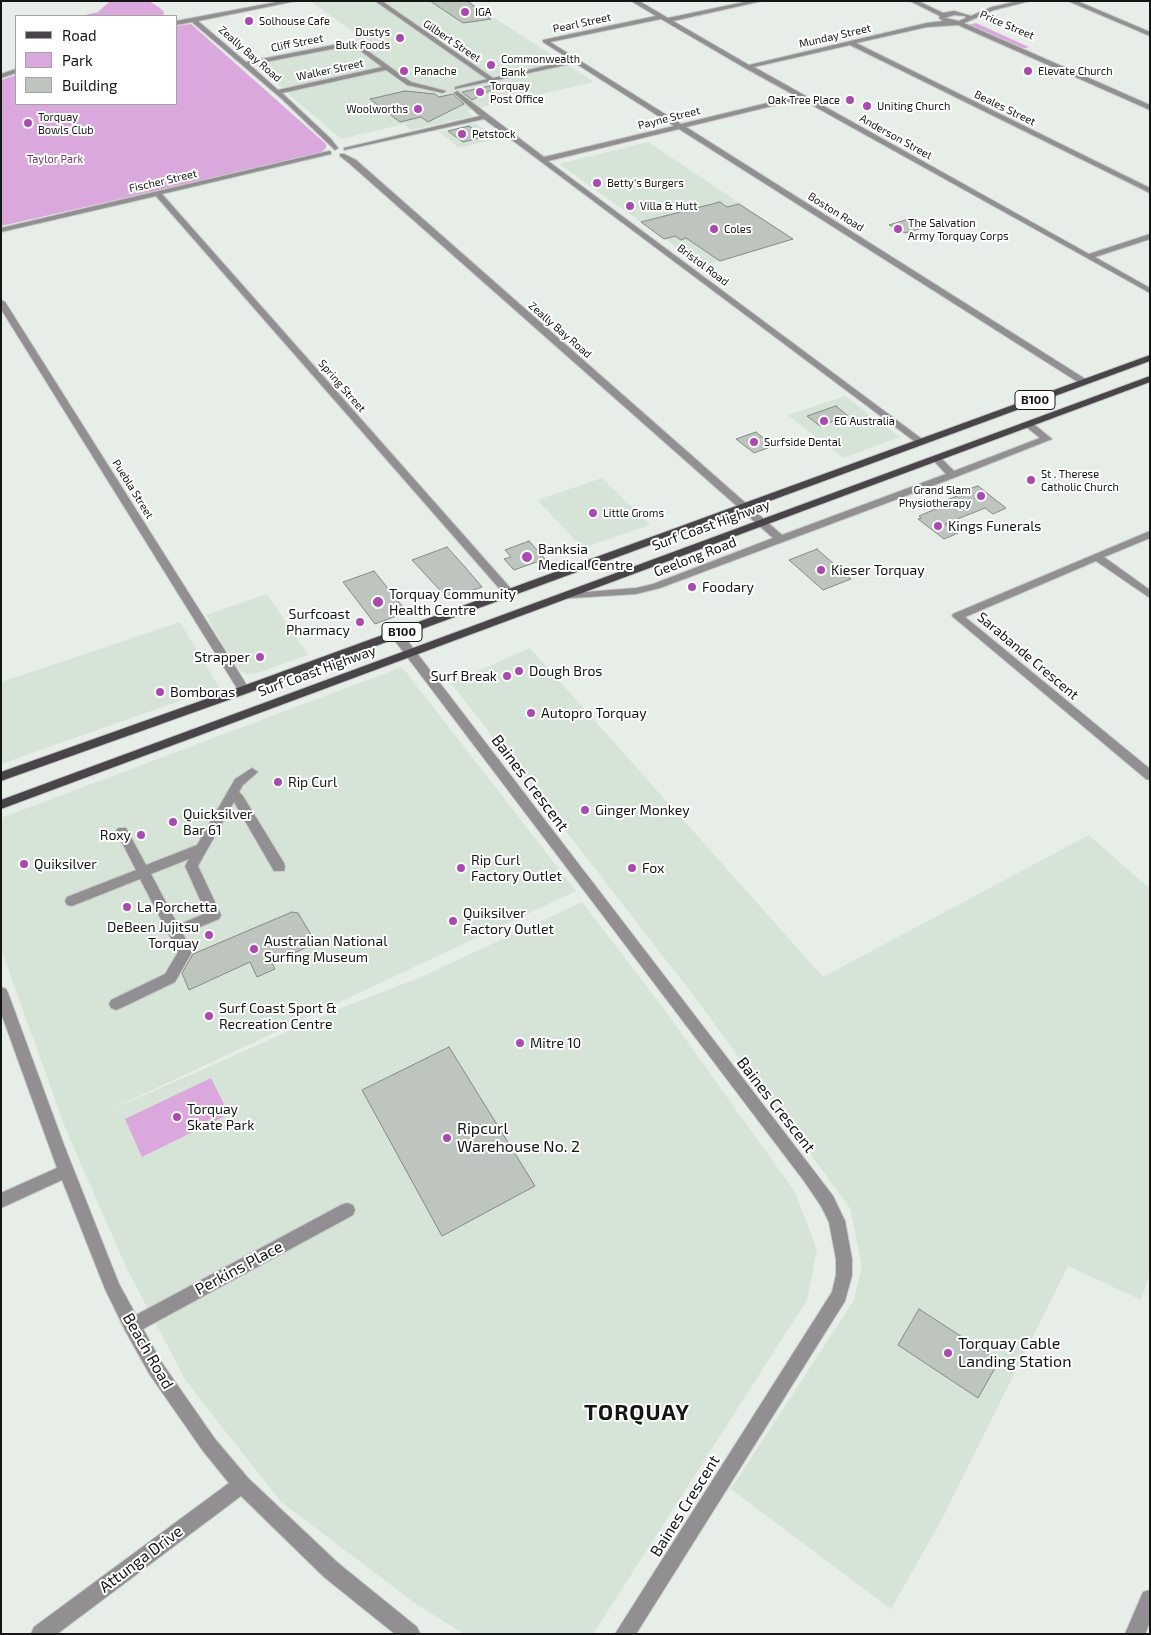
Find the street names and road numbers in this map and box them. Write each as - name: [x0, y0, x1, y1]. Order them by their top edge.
- street label: Price Street: [978, 8, 1036, 42]
- street label: Pearl Street: [552, 10, 612, 36]
- street label: Gilbert Street: [421, 17, 483, 65]
- street label: Munday Street: [798, 21, 872, 51]
- street label: Zeally Bay Road: [216, 23, 284, 85]
- street label: Cliff Street: [270, 31, 324, 55]
- street label: Walker Street: [295, 56, 365, 84]
- street label: Beales Street: [972, 87, 1038, 129]
- street label: Payne Street: [637, 104, 701, 132]
- street label: Anderson Street: [857, 112, 935, 162]
- street label: Fischer Street: [128, 167, 198, 195]
- street label: Boston Road: [806, 190, 866, 234]
- street label: Bristol Road: [675, 241, 731, 289]
- street label: Zeally Bay Road: [526, 299, 594, 361]
- street label: Spring Street: [316, 357, 368, 415]
- road number: B100: [1015, 390, 1055, 410]
- street label: Puebla Street: [110, 457, 156, 521]
- street label: Surf Coast Highway: [650, 496, 772, 554]
- street label: Geelong Road: [651, 534, 739, 580]
- street label: Sarabande Crescent: [974, 609, 1082, 703]
- road number: B100: [382, 622, 422, 642]
- street label: Surf Coast Highway: [256, 642, 378, 700]
- street label: Baines Crescent: [487, 731, 573, 835]
- street label: Baines Crescent: [733, 1053, 819, 1157]
- street label: Perkins Place: [192, 1237, 286, 1299]
- street label: Beach Road: [118, 1309, 178, 1393]
- street label: Baines Crescent: [646, 1452, 724, 1560]
- street label: Attunga Drive: [95, 1521, 187, 1597]

